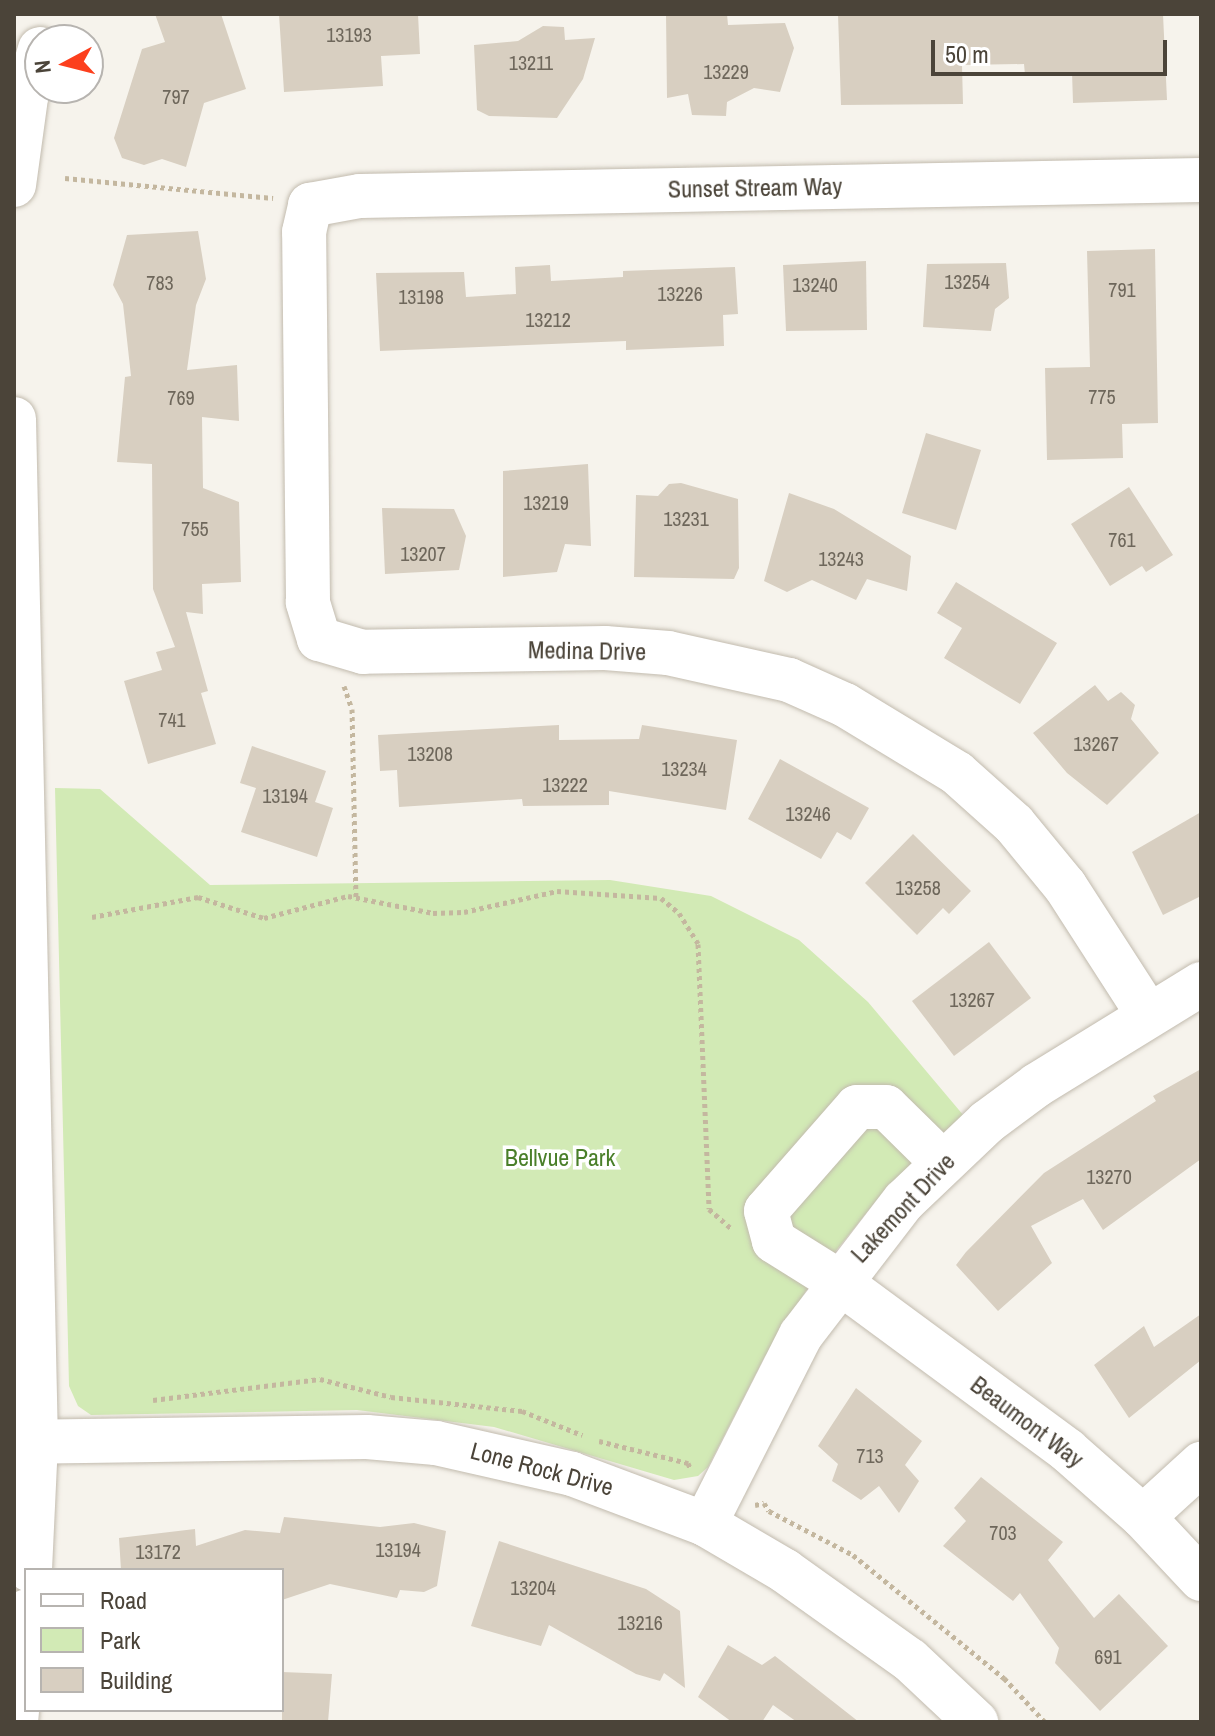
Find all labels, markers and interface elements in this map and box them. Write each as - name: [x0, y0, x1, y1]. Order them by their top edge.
- house number: 13193: [326, 22, 372, 46]
- north arrow: [24, 24, 104, 104]
- scale bar: [935, 24, 1171, 74]
- text: 50 m: [945, 38, 989, 70]
- house number: 13211: [509, 50, 553, 74]
- text: N: [26, 58, 58, 75]
- house number: 13229: [703, 59, 749, 83]
- house number: 797: [162, 84, 190, 108]
- street label: Sunset Stream Way: [668, 172, 842, 204]
- house number: 13254: [944, 269, 990, 293]
- house number: 783: [146, 270, 174, 294]
- house number: 13240: [792, 272, 838, 296]
- house number: 791: [1108, 277, 1136, 301]
- house number: 13226: [657, 281, 703, 305]
- house number: 13198: [398, 284, 444, 308]
- house number: 13212: [525, 307, 571, 331]
- house number: 775: [1088, 384, 1116, 408]
- house number: 769: [167, 385, 195, 409]
- house number: 13219: [523, 490, 569, 514]
- house number: 13231: [663, 506, 709, 530]
- house number: 755: [181, 516, 209, 540]
- house number: 761: [1108, 527, 1136, 551]
- house number: 13207: [400, 541, 446, 565]
- house number: 13243: [818, 546, 864, 570]
- street label: Medina Drive: [528, 636, 646, 666]
- house number: 741: [158, 707, 186, 731]
- house number: 13267: [1073, 731, 1119, 755]
- house number: 13208: [407, 741, 453, 765]
- house number: 13234: [661, 756, 707, 780]
- house number: 13222: [542, 772, 588, 796]
- house number: 13194: [262, 783, 308, 807]
- house number: 13246: [785, 801, 831, 825]
- house number: 13258: [895, 875, 941, 899]
- house number: 13267: [949, 987, 995, 1011]
- park label: Bellvue Park: [505, 1144, 615, 1172]
- street label: Lakemont Drive: [845, 1147, 961, 1269]
- house number: 13270: [1086, 1164, 1132, 1188]
- street label: Beaumont Way: [965, 1370, 1089, 1474]
- street label: Lone Rock Drive: [467, 1436, 617, 1502]
- house number: 713: [856, 1443, 884, 1467]
- house number: 703: [989, 1520, 1017, 1544]
- house number: 13194: [375, 1537, 421, 1561]
- house number: 13172: [135, 1539, 181, 1563]
- legend: [24, 1568, 284, 1712]
- house number: 13204: [510, 1575, 556, 1599]
- text: Road: [100, 1584, 147, 1616]
- house number: 13216: [617, 1610, 663, 1634]
- text: Park: [100, 1624, 140, 1656]
- house number: 691: [1094, 1644, 1122, 1668]
- text: Building: [100, 1664, 172, 1696]

